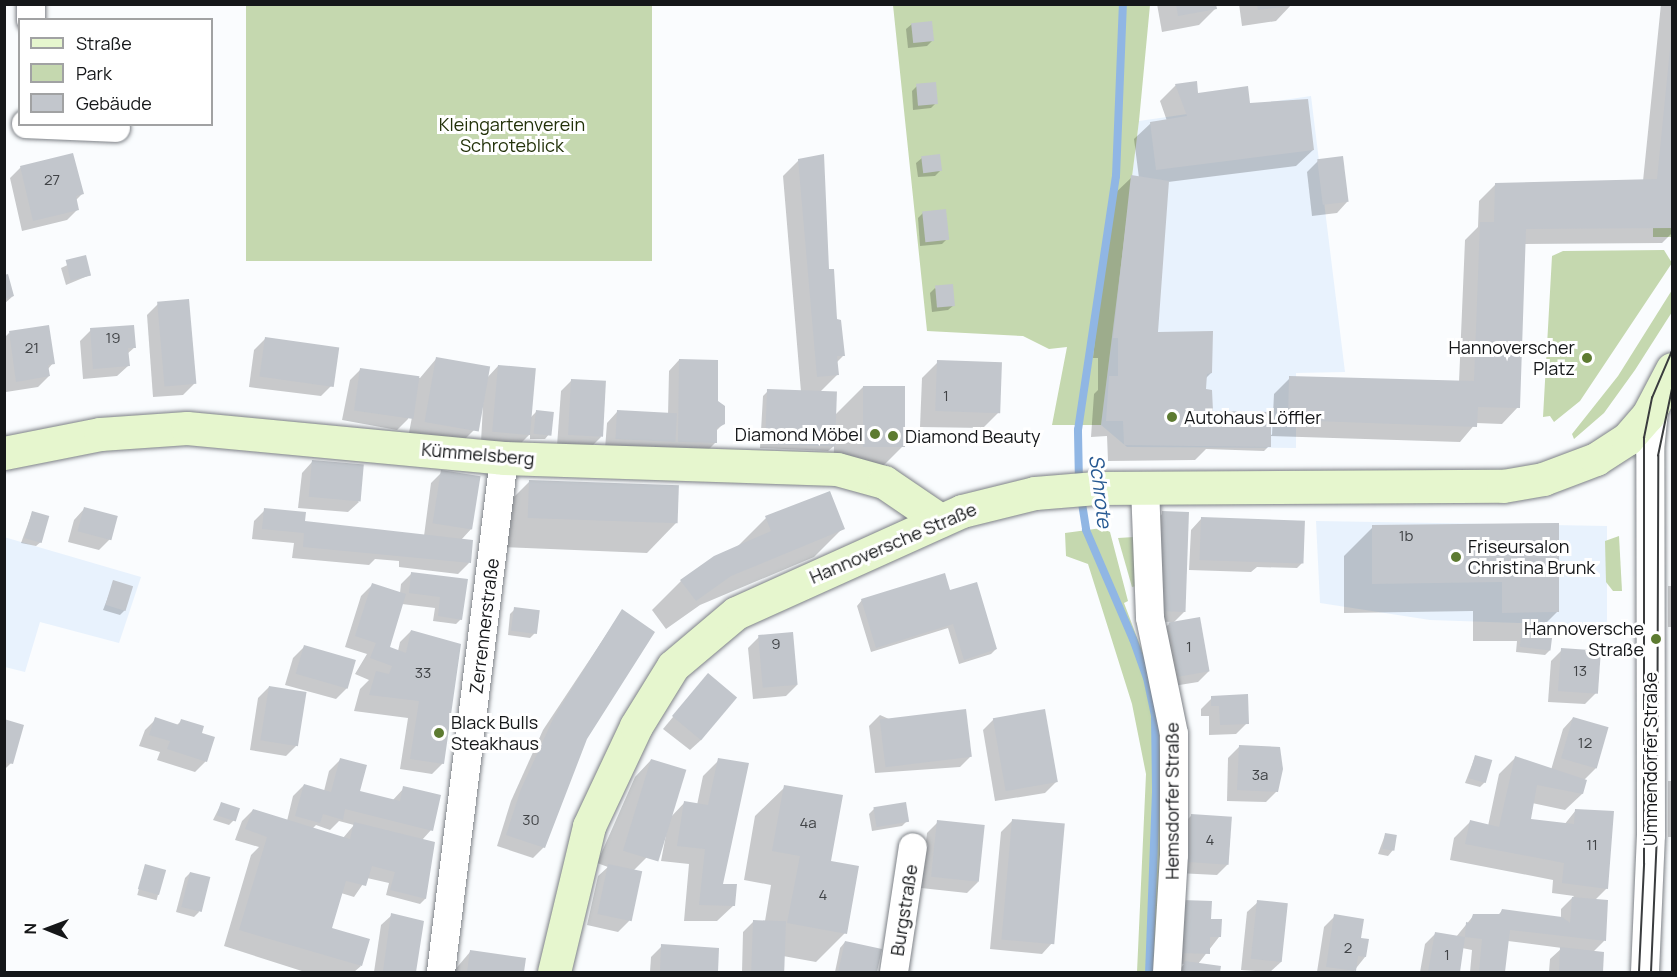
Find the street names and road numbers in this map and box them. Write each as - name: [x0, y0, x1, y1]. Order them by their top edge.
- street label: Kümmelsberg: [421, 438, 535, 470]
- street label: Hannoversche Straße: [806, 498, 980, 588]
- street label: Zerrennerstraße: [465, 557, 503, 695]
- street label: Ummendorfer Straße: [1639, 672, 1661, 846]
- street label: Hemsdorfer Straße: [1161, 722, 1183, 880]
- street label: Burgstraße: [886, 863, 922, 957]

